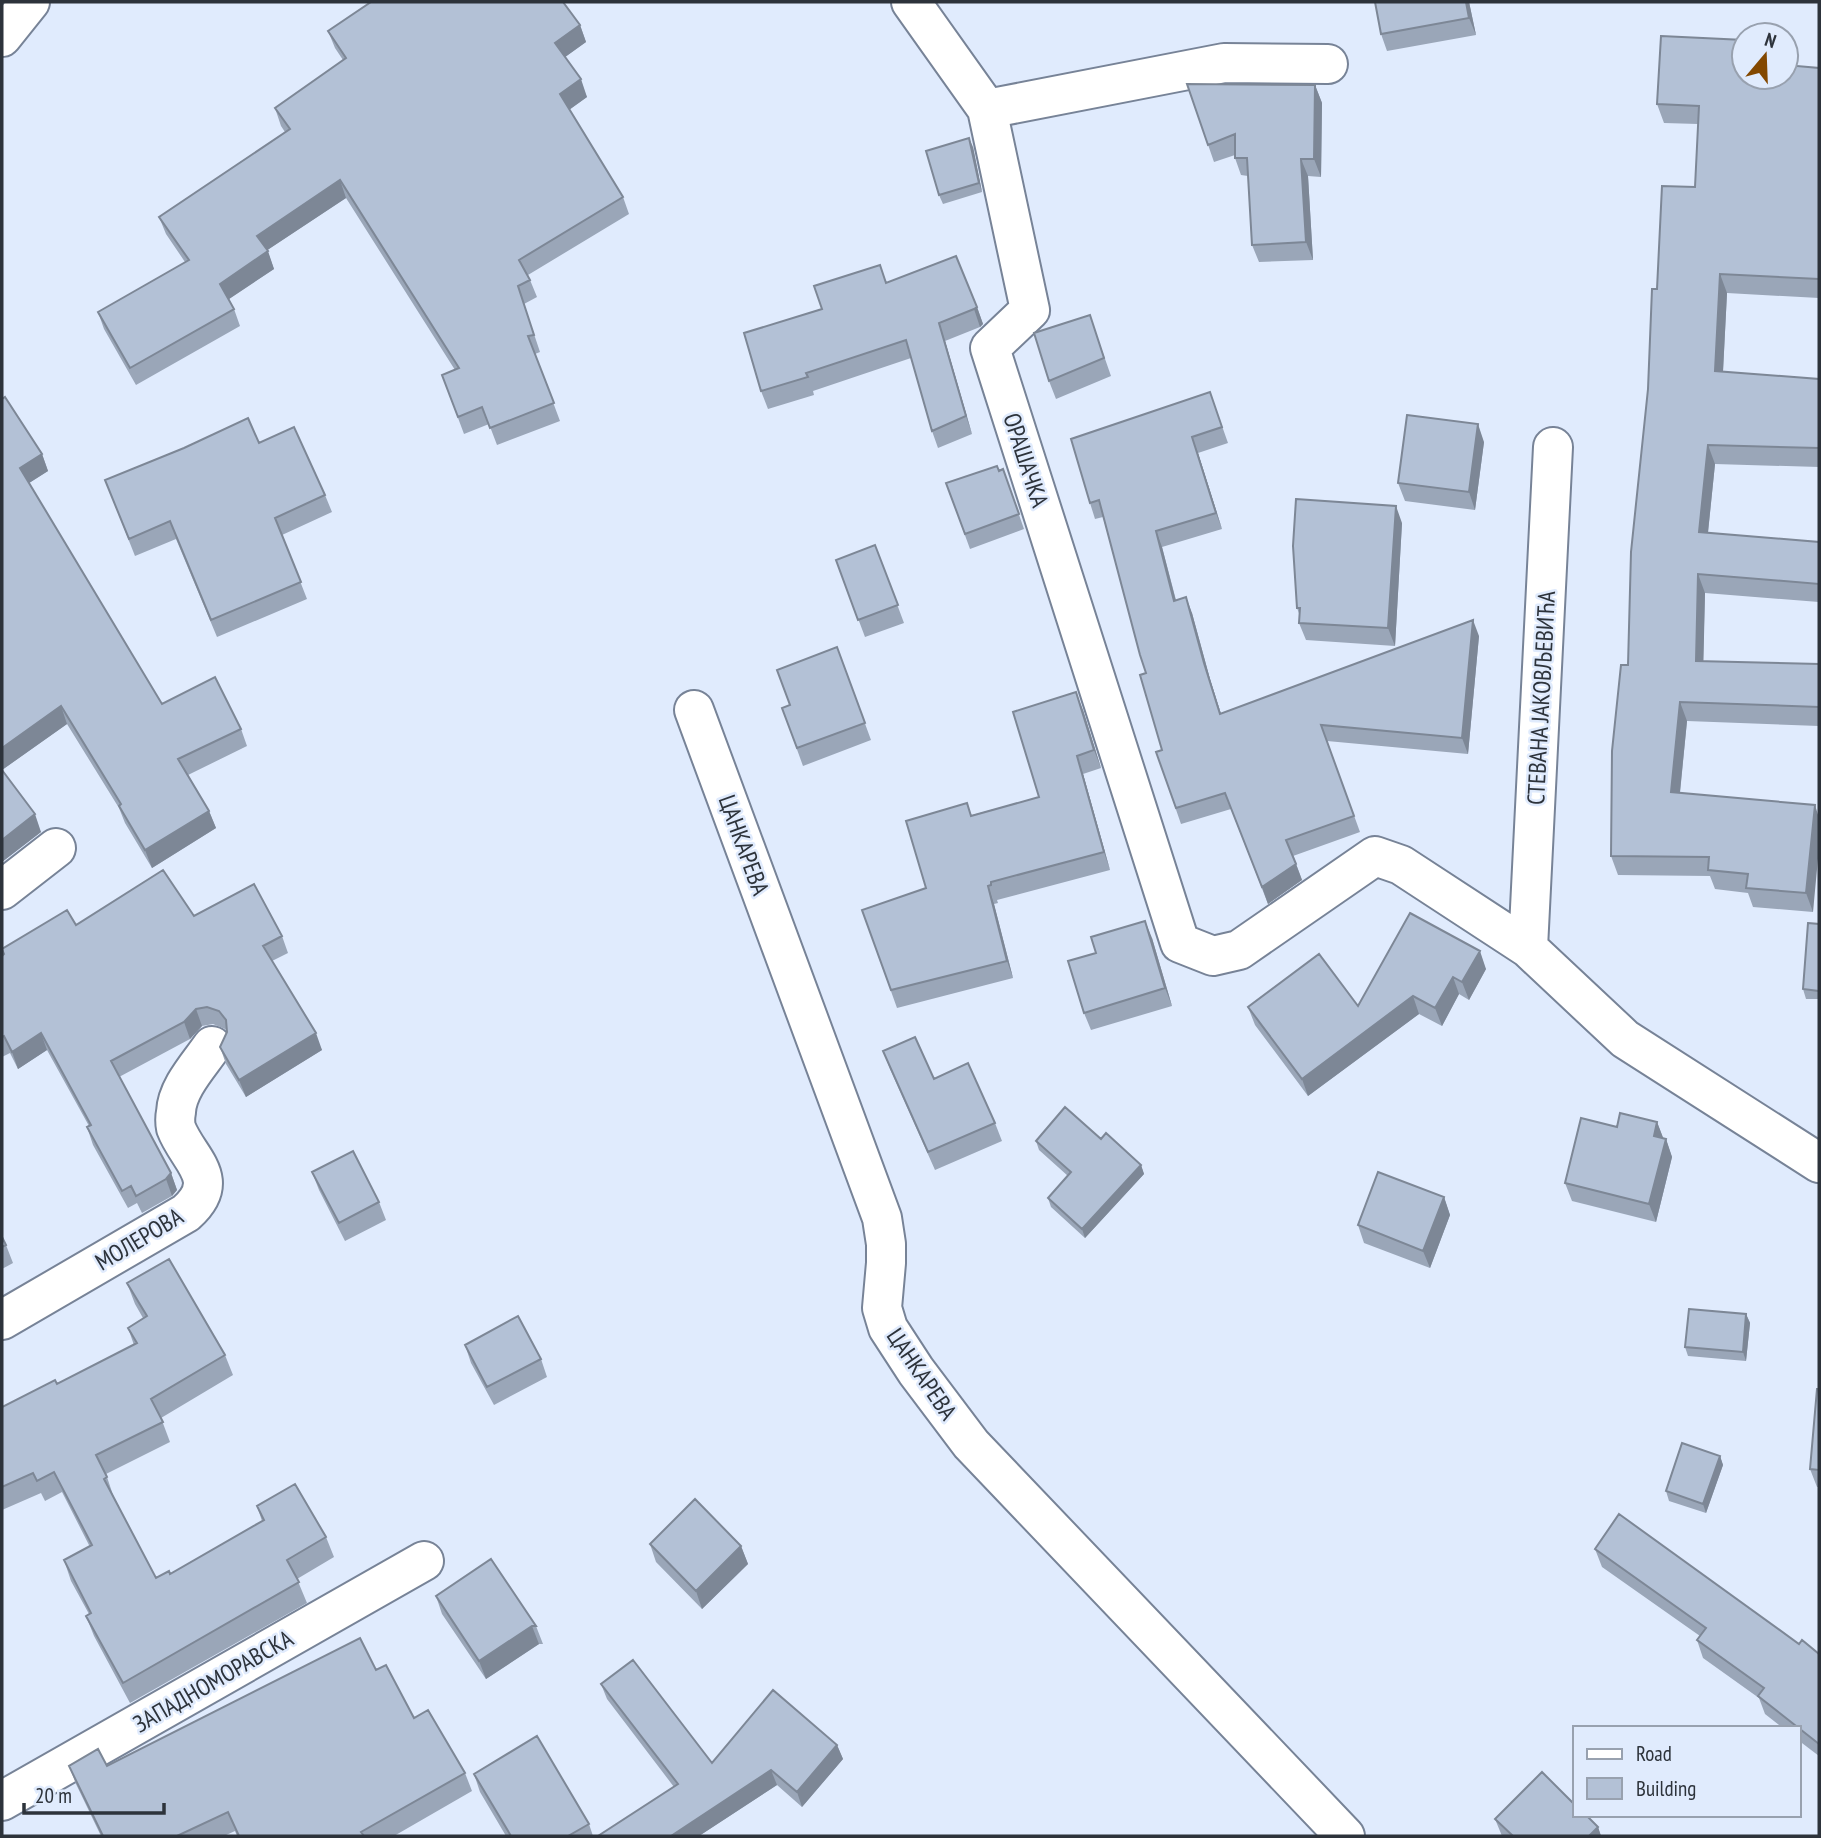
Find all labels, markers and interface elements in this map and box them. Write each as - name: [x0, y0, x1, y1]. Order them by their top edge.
- north arrow: [1730, 21, 1800, 91]
- text: N: [1762, 27, 1779, 53]
- street label: ОРАШАЧКА: [996, 409, 1056, 511]
- street label: СТЕВАНА ЈАКОВЉЕВИЋА: [1520, 590, 1562, 806]
- street label: ЦАНКАРЕВА: [712, 791, 777, 900]
- street label: МОЛЕРОВА: [89, 1200, 189, 1277]
- street label: ЦАНКАРЕВА: [880, 1322, 964, 1426]
- street label: ЗАПАДНОМОРАВСКА: [128, 1622, 299, 1739]
- legend: [1573, 1726, 1800, 1817]
- text: Road: [1636, 1740, 1672, 1767]
- scale bar: [24, 1772, 164, 1816]
- text: Building: [1636, 1775, 1696, 1802]
- text: 20 m: [35, 1782, 72, 1809]

